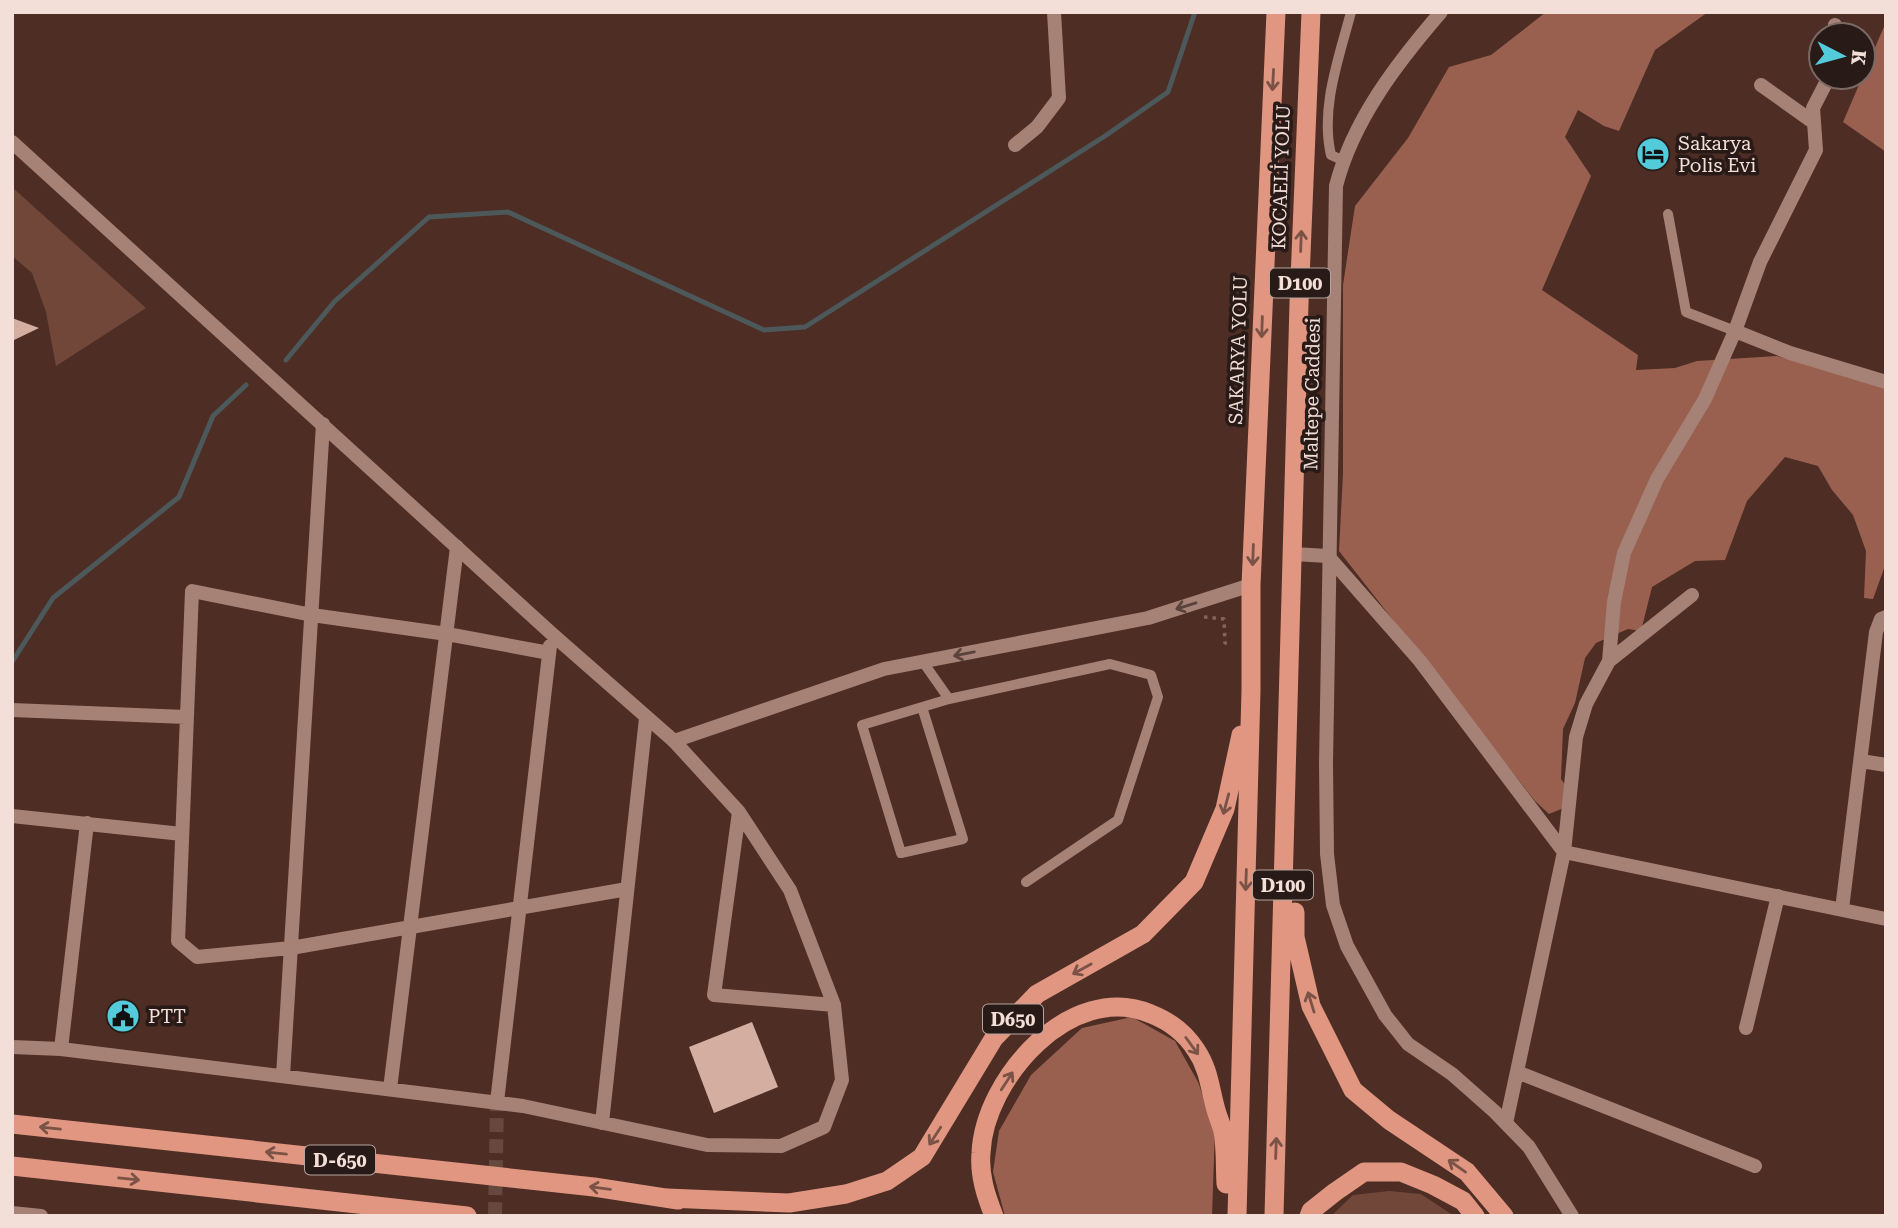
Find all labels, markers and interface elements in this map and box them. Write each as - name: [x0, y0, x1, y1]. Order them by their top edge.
- north arrow: [1807, 21, 1877, 91]
- text: K: [1846, 49, 1871, 66]
- one-way arrow: [1266, 69, 1279, 92]
- street label: KOCAELİ YOLU: [1267, 104, 1295, 250]
- place label: Sakarya Polis Evi: [1678, 132, 1756, 177]
- hotel icon: Sakarya Polis Evi: [1634, 135, 1672, 173]
- one-way arrow: [1295, 230, 1308, 253]
- road number: D100: [1270, 268, 1330, 298]
- street label: SAKARYA YOLU: [1224, 275, 1252, 425]
- one-way arrow: [1255, 316, 1268, 339]
- street label: Maltepe Caddesi: [1299, 317, 1325, 471]
- one-way arrow: [1246, 543, 1259, 566]
- one-way arrow: [1176, 600, 1198, 613]
- one-way arrow: [953, 647, 976, 661]
- one-way arrow: [1218, 793, 1231, 815]
- one-way arrow: [1239, 869, 1252, 892]
- road number: D100: [1253, 870, 1313, 900]
- one-way arrow: [1072, 962, 1092, 976]
- one-way arrow: [1303, 991, 1316, 1013]
- public building icon: PTT: [104, 997, 142, 1035]
- road number: D650: [983, 1004, 1043, 1034]
- place label: PTT: [148, 1005, 186, 1028]
- one-way arrow: [1184, 1037, 1199, 1056]
- one-way arrow: [1000, 1072, 1014, 1092]
- one-way arrow: [39, 1122, 62, 1135]
- one-way arrow: [928, 1126, 942, 1146]
- one-way arrow: [1269, 1136, 1282, 1159]
- one-way arrow: [265, 1146, 288, 1159]
- road number: D-650: [305, 1146, 375, 1175]
- one-way arrow: [1448, 1159, 1467, 1173]
- one-way arrow: [117, 1173, 140, 1186]
- one-way arrow: [589, 1182, 612, 1195]

